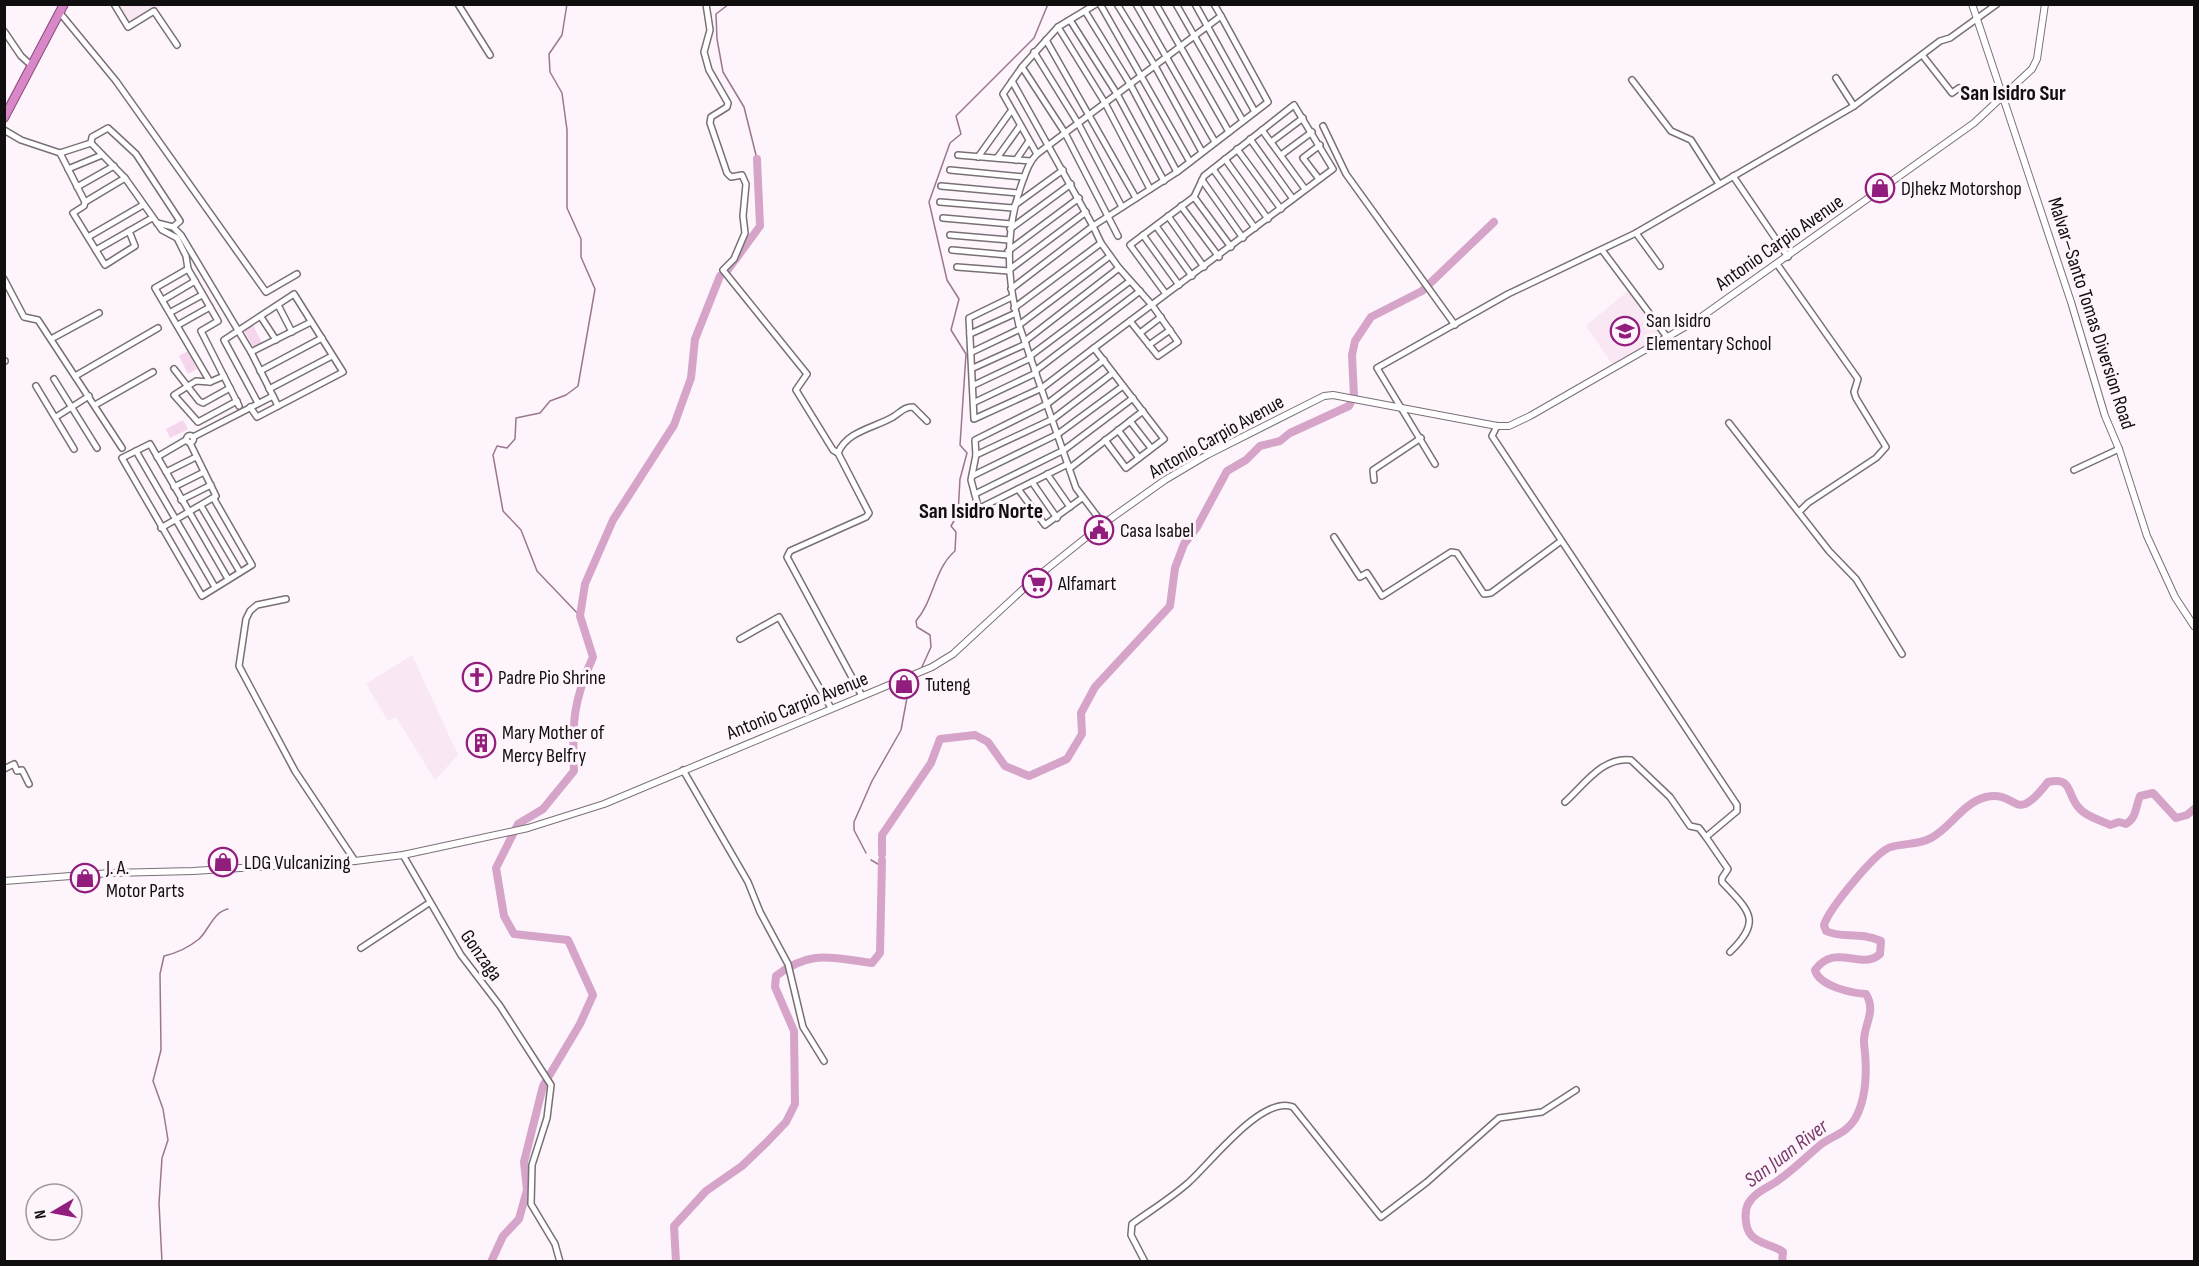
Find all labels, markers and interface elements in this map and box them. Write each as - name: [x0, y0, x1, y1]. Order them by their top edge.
- district label: San Isidro Sur: [1960, 80, 2066, 107]
- shop icon: DJhekz Motorshop: [1864, 172, 1896, 204]
- place label: DJhekz Motorshop: [1901, 177, 2022, 201]
- street label: Antonio Carpio Avenue: [1710, 190, 1848, 296]
- street label: Malvar–Santo Tomas Diversion Road: [2042, 194, 2140, 432]
- place label: San Isidro Elementary School: [1646, 309, 1772, 356]
- school or university icon: San Isidro Elementary School: [1609, 315, 1641, 347]
- street label: Antonio Carpio Avenue: [1144, 390, 1288, 484]
- district label: San Isidro Norte: [919, 498, 1043, 525]
- public building icon: Casa Isabel: [1083, 514, 1115, 546]
- place label: Casa Isabel: [1120, 519, 1194, 543]
- supermarket icon: Alfamart: [1021, 567, 1053, 599]
- place label: Alfamart: [1057, 572, 1116, 596]
- church icon: Padre Pio Shrine: [461, 661, 493, 693]
- place label: Padre Pio Shrine: [498, 666, 606, 690]
- street label: Antonio Carpio Avenue: [722, 667, 872, 746]
- shop icon: Tuteng: [888, 668, 920, 700]
- place label: Tuteng: [925, 673, 971, 697]
- place label: Mary Mother of Mercy Belfry: [502, 721, 604, 768]
- building icon: Mary Mother of Mercy Belfry: [465, 727, 497, 759]
- shop icon: LDG Vulcanizing: [207, 846, 239, 878]
- place label: LDG Vulcanizing: [244, 851, 350, 875]
- place label: J. A. Motor Parts: [105, 856, 184, 903]
- shop icon: J. A. Motor Parts: [69, 862, 101, 894]
- street label: Gonzaga: [455, 925, 507, 986]
- water label: San Juan River: [1740, 1113, 1834, 1193]
- north arrow: [24, 1182, 84, 1242]
- text: N: [31, 1208, 51, 1220]

